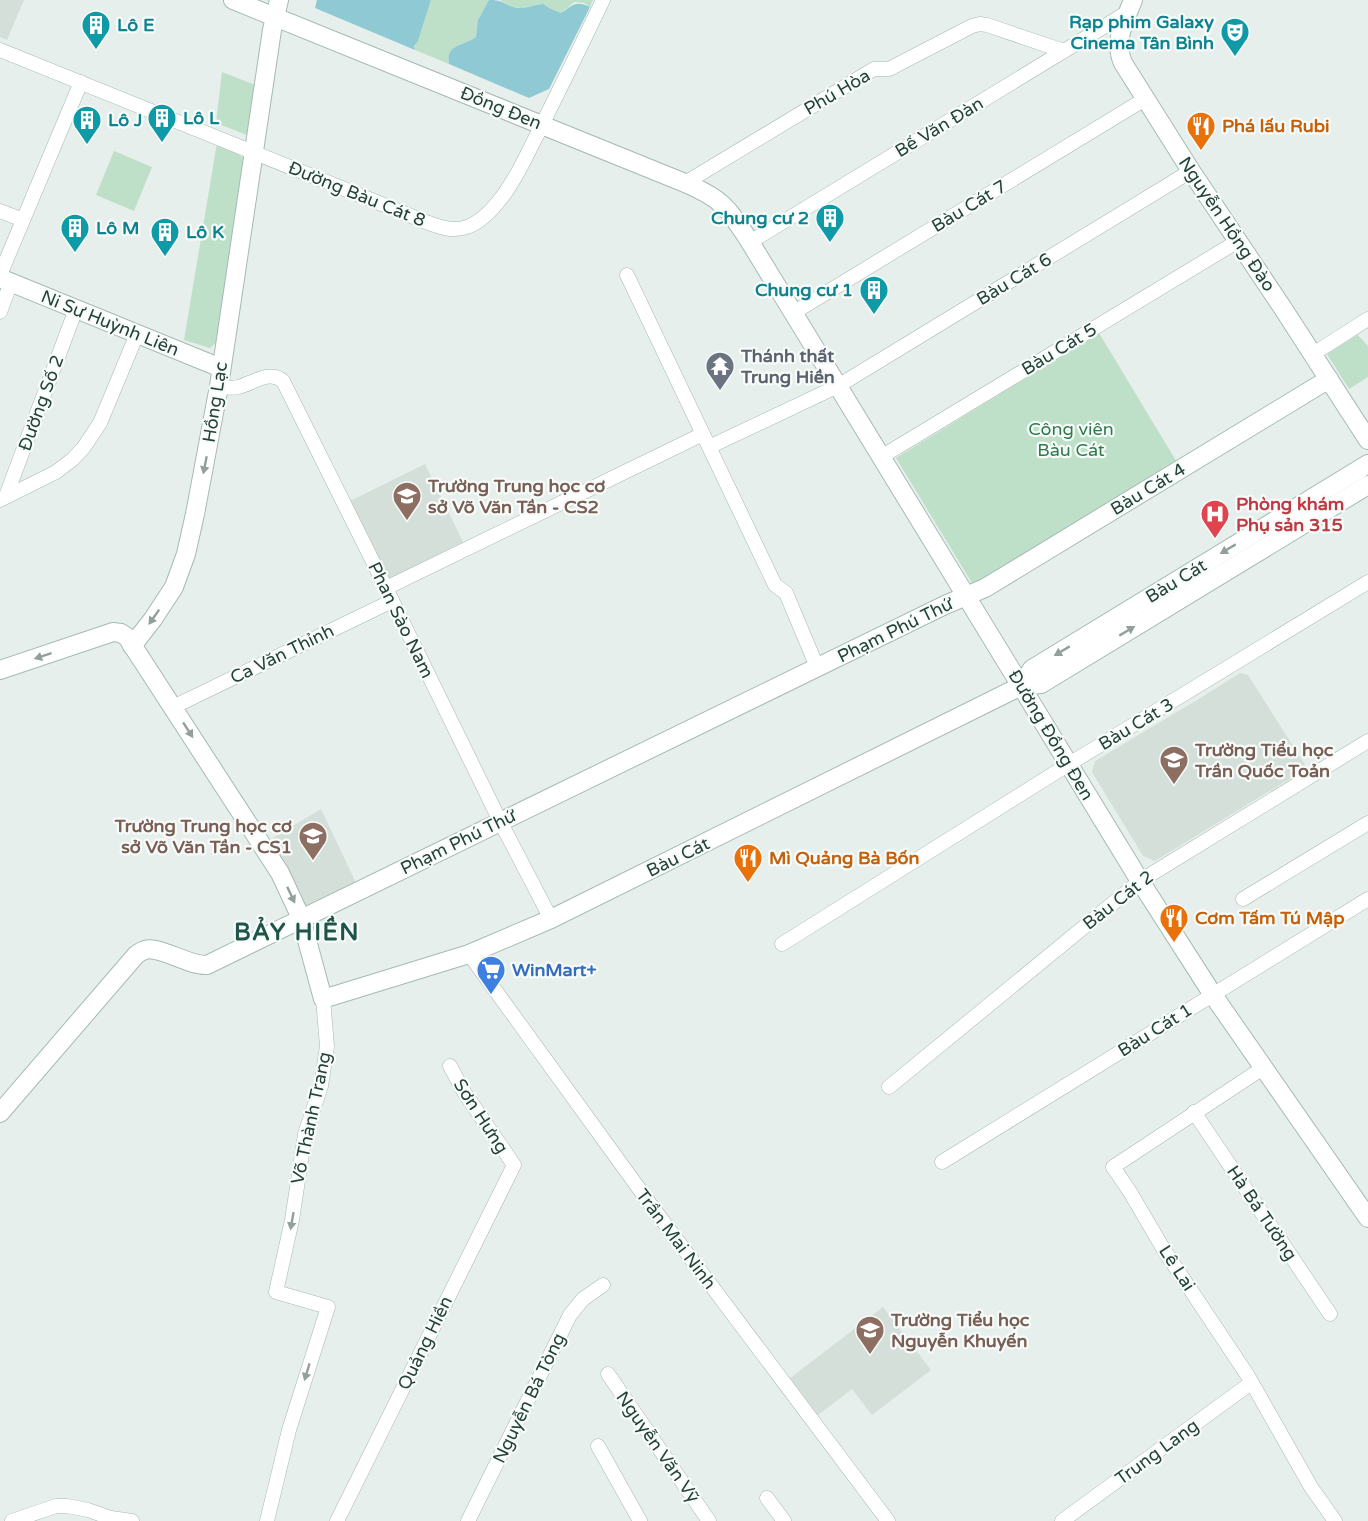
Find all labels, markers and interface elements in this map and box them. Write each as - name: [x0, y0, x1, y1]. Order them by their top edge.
- building icon: Lô E: [80, 9, 112, 51]
- place label: Rạp phim Galaxy Cinema Tân Bình: [1069, 11, 1214, 54]
- place label: Lô E: [117, 14, 154, 36]
- theatre icon: Rạp phim Galaxy Cinema Tân Bình: [1219, 16, 1251, 58]
- street label: Phú Hòa: [800, 64, 874, 120]
- street label: Đồng Đen: [457, 82, 545, 134]
- street label: Bế Văn Đàn: [891, 92, 987, 162]
- building icon: Lô L: [146, 102, 178, 144]
- building icon: Lô J: [71, 104, 103, 146]
- place label: Lô L: [183, 107, 220, 129]
- place label: Lô J: [108, 109, 142, 131]
- restaurant icon: Phá lấu Rubi: [1185, 110, 1217, 152]
- place label: Phá lấu Rubi: [1222, 115, 1330, 137]
- street label: Nguyễn Hồng Đào: [1174, 152, 1280, 296]
- street label: Đường Bàu Cát 8: [285, 156, 429, 232]
- street label: Bàu Cát 7: [928, 175, 1010, 237]
- building icon: Chung cư 2: [814, 202, 846, 244]
- place label: Chung cư 2: [711, 207, 809, 229]
- building icon: Lô M: [59, 212, 91, 254]
- building icon: Lô K: [149, 216, 181, 258]
- place label: Lô M: [96, 217, 139, 239]
- place label: Lô K: [186, 221, 224, 243]
- street label: Bàu Cát 6: [973, 248, 1055, 310]
- building icon: Chung cư 1: [858, 274, 890, 316]
- place label: Chung cư 1: [755, 279, 853, 301]
- street label: Ni Sư Huỳnh Liên: [38, 285, 182, 361]
- street label: Bàu Cát 5: [1018, 318, 1100, 380]
- place label: Thánh thất Trung Hiền: [740, 345, 835, 388]
- temple icon: Thánh thất Trung Hiền: [704, 350, 736, 392]
- street label: Đường Số 2: [13, 352, 69, 454]
- street label: Hồng Lạc: [198, 360, 232, 444]
- park label: Công viên Bàu Cát: [1028, 418, 1114, 461]
- one-way arrow: [200, 455, 209, 474]
- street label: Bàu Cát 4: [1107, 458, 1189, 520]
- place label: Trường Trung học cơ sở Võ Văn Tần - CS2: [427, 475, 605, 518]
- school or university icon: Trường Trung học cơ sở Võ Văn Tần - CS2: [391, 480, 423, 522]
- place label: Phòng khám Phụ sản 315: [1236, 493, 1344, 536]
- hospital icon: Phòng khám Phụ sản 315: [1199, 498, 1231, 540]
- one-way arrow: [1220, 544, 1237, 555]
- street label: Bàu Cát: [1141, 554, 1211, 608]
- street label: Phan Sào Nam: [363, 558, 439, 682]
- street label: Phạm Phú Thứ: [834, 592, 958, 667]
- one-way arrow: [149, 609, 160, 625]
- street label: Ca Văn Thỉnh: [226, 619, 338, 689]
- one-way arrow: [1119, 626, 1135, 637]
- one-way arrow: [1054, 645, 1070, 656]
- one-way arrow: [34, 652, 52, 661]
- street label: Đường Đồng Đen: [1003, 666, 1099, 804]
- street label: Bàu Cát 3: [1095, 693, 1177, 755]
- one-way arrow: [182, 722, 193, 738]
- place label: Trường Tiểu học Trần Quốc Toản: [1194, 739, 1334, 782]
- school or university icon: Trường Tiểu học Trần Quốc Toản: [1158, 744, 1190, 786]
- street label: Phạm Phú Thứ: [397, 804, 521, 879]
- place label: Trường Trung học cơ sở Võ Văn Tần - CS1: [114, 815, 292, 858]
- school or university icon: Trường Trung học cơ sở Võ Văn Tần - CS1: [297, 820, 329, 862]
- street label: Bàu Cát: [643, 832, 713, 882]
- restaurant icon: Mì Quảng Bà Bốn: [732, 842, 764, 884]
- place label: Mì Quảng Bà Bốn: [769, 847, 919, 869]
- street label: Bàu Cát 2: [1078, 866, 1158, 934]
- one-way arrow: [287, 887, 296, 904]
- restaurant icon: Cơm Tấm Tú Mập: [1158, 902, 1190, 944]
- place label: Cơm Tấm Tú Mập: [1195, 907, 1345, 929]
- district label: BẢY HIỀN: [234, 915, 360, 947]
- supermarket icon: WinMart+: [475, 954, 507, 996]
- place label: WinMart+: [512, 959, 597, 981]
- street label: Bàu Cát 1: [1114, 999, 1196, 1061]
- street label: Võ Thành Trang: [286, 1050, 336, 1186]
- street label: Sơn Hưng: [449, 1075, 513, 1157]
- street label: Hà Bá Tường: [1222, 1161, 1302, 1265]
- street label: Trần Mai Ninh: [631, 1185, 721, 1293]
- one-way arrow: [287, 1212, 296, 1231]
- street label: Lê Lai: [1154, 1241, 1200, 1295]
- street label: Quảng Hiền: [393, 1293, 457, 1393]
- place label: Trường Tiểu học Nguyễn Khuyến: [890, 1309, 1030, 1352]
- school or university icon: Trường Tiểu học Nguyễn Khuyến: [854, 1314, 886, 1356]
- street label: Nguyễn Bá Tòng: [488, 1329, 570, 1467]
- one-way arrow: [302, 1363, 311, 1381]
- street label: Nguyễn Văn Vỹ: [611, 1387, 705, 1507]
- street label: Trung Lang: [1111, 1414, 1203, 1490]

